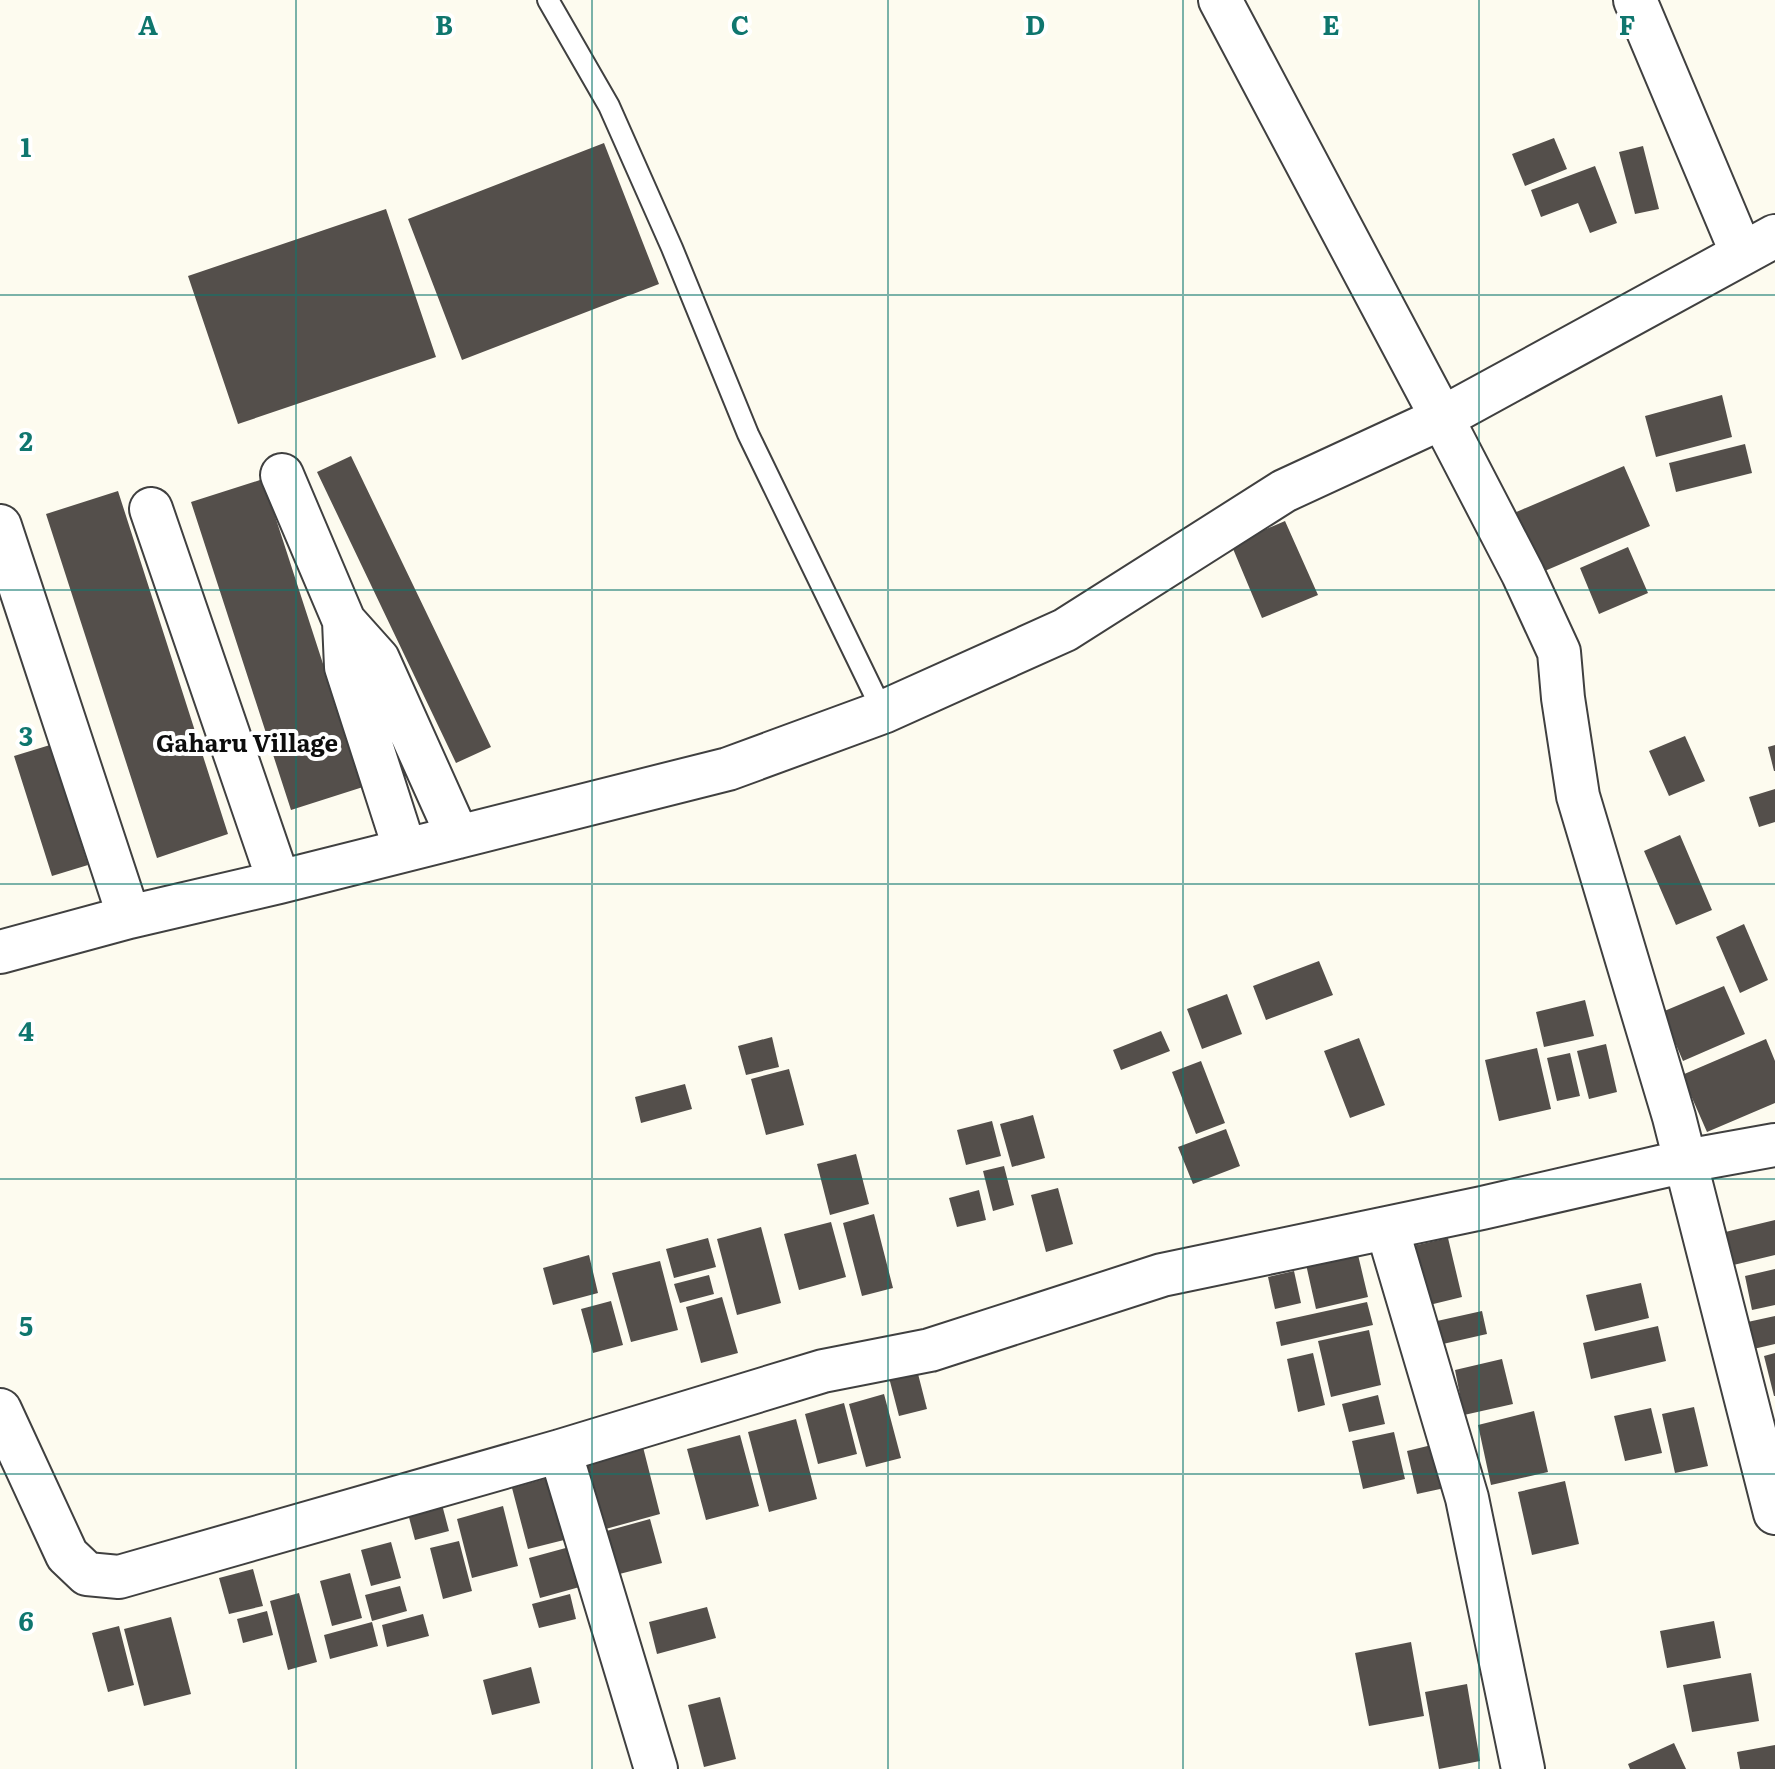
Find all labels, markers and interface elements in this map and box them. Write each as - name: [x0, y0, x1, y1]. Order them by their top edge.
- text: A: [138, 4, 158, 43]
- text: B: [435, 4, 453, 43]
- text: C: [731, 4, 749, 43]
- text: D: [1025, 4, 1045, 43]
- text: E: [1322, 4, 1340, 43]
- text: F: [1619, 4, 1635, 43]
- text: 1: [21, 126, 32, 165]
- text: 2: [19, 420, 33, 459]
- text: 3: [19, 715, 33, 754]
- district label: Gaharu Village: [156, 724, 338, 759]
- text: 4: [18, 1010, 34, 1049]
- text: 5: [19, 1305, 33, 1344]
- text: 6: [18, 1600, 34, 1639]

